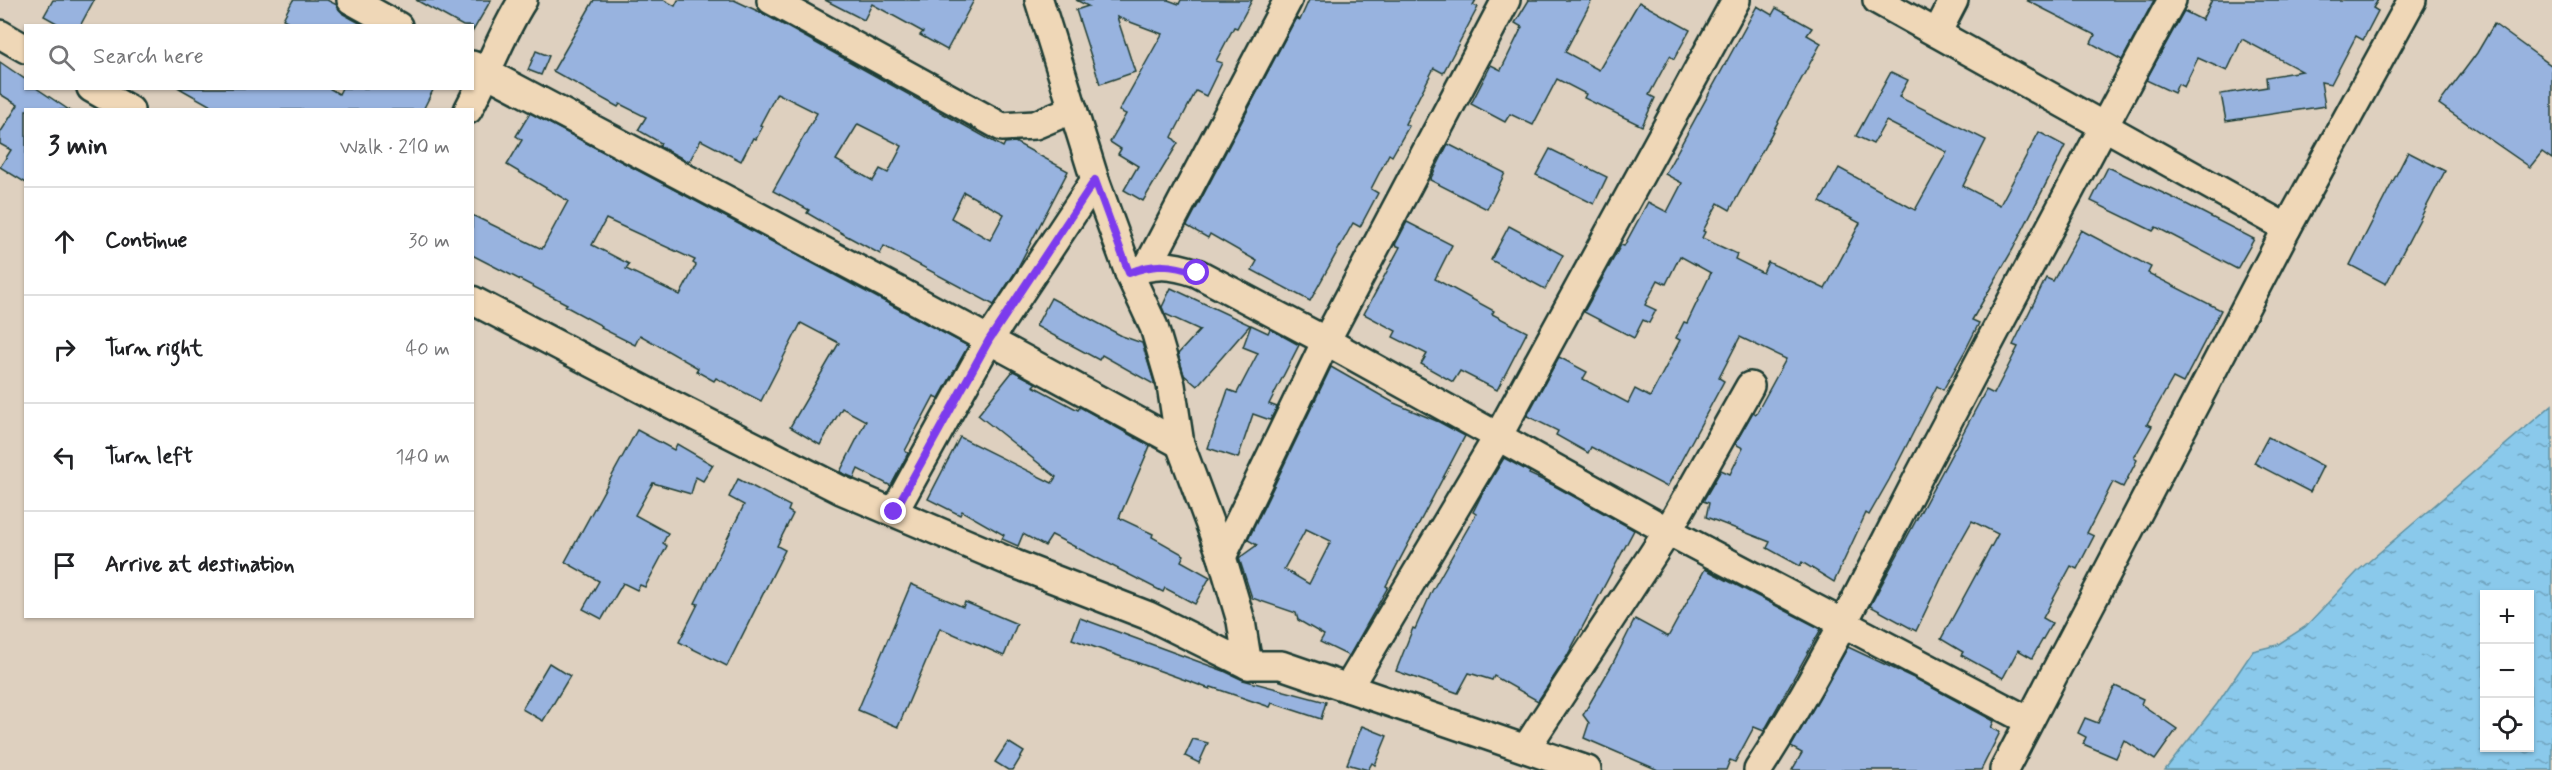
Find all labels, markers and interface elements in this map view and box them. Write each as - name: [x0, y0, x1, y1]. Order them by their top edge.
- search box: [24, 24, 474, 90]
- icon: search: [45, 41, 78, 74]
- text: Search here: [93, 43, 204, 71]
- text: 3 min: [48, 130, 108, 164]
- text: Walk · 210 m: [340, 134, 450, 161]
- icon: ahead: [48, 225, 81, 258]
- text: Continue: [105, 227, 187, 255]
- text: 30 m: [408, 228, 450, 255]
- route start: [1183, 259, 1209, 285]
- icon: right: [48, 333, 81, 366]
- text: Turn right: [105, 335, 203, 363]
- text: 40 m: [406, 336, 450, 363]
- icon: left: [48, 441, 81, 474]
- text: Turn left: [105, 443, 193, 471]
- text: 140 m: [396, 444, 450, 471]
- route end: [880, 498, 906, 524]
- icon: arrive: [48, 549, 81, 582]
- text: Arrive at destination: [105, 551, 295, 579]
- map controls: [2480, 590, 2534, 752]
- button: +: [2480, 590, 2534, 644]
- button: −: [2480, 644, 2534, 698]
- button: locate: [2480, 698, 2534, 752]

